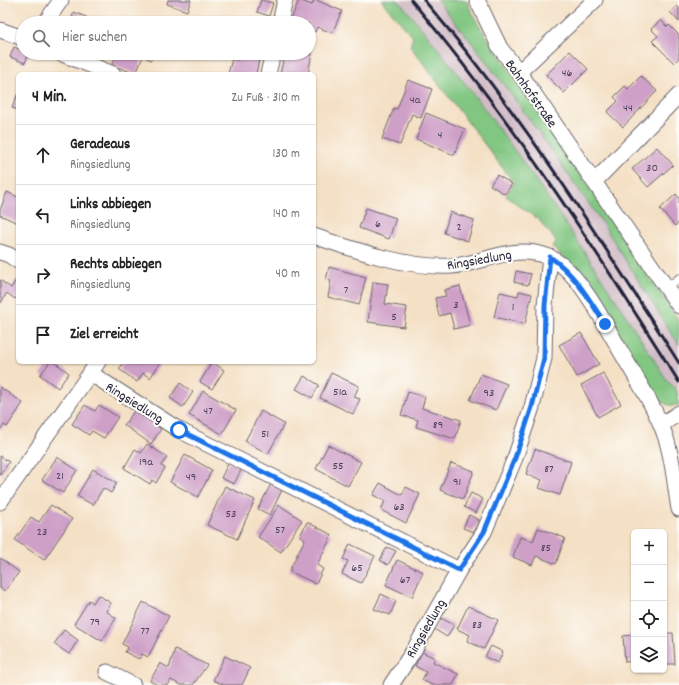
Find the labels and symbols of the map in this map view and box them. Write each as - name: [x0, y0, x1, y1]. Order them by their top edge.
- street label: Bahnhofstraße: [499, 56, 561, 132]
- house number: 46: [562, 65, 573, 82]
- house number: 4a: [410, 92, 421, 109]
- house number: 44: [623, 100, 633, 117]
- house number: 4: [438, 127, 443, 144]
- house number: 30: [646, 160, 658, 177]
- house number: 6: [375, 216, 381, 233]
- house number: 2: [456, 219, 462, 236]
- street label: Ringsiedlung: [446, 245, 513, 276]
- house number: 7: [344, 282, 349, 299]
- house number: 3: [453, 297, 459, 314]
- house number: 1: [512, 299, 514, 316]
- house number: 5: [391, 309, 397, 326]
- route end: [596, 315, 614, 333]
- street label: Ringsiedlung: [101, 378, 167, 429]
- house number: 51a: [333, 384, 347, 401]
- house number: 93: [484, 385, 494, 402]
- house number: 47: [203, 403, 213, 420]
- house number: 89: [433, 417, 443, 434]
- route start: [170, 421, 188, 439]
- house number: 51: [261, 426, 269, 443]
- house number: 19a: [139, 454, 153, 471]
- house number: 55: [332, 458, 344, 475]
- house number: 87: [544, 461, 554, 478]
- house number: 21: [56, 468, 64, 485]
- house number: 49: [186, 469, 196, 486]
- house number: 91: [453, 474, 461, 491]
- house number: 63: [393, 499, 405, 516]
- house number: 53: [226, 506, 236, 523]
- house number: 57: [275, 522, 285, 539]
- house number: 23: [37, 524, 47, 541]
- house number: 85: [541, 540, 551, 557]
- house number: 65: [351, 560, 363, 577]
- house number: 67: [400, 572, 411, 589]
- street label: Ringsiedlung: [402, 596, 452, 662]
- house number: 79: [90, 614, 100, 631]
- house number: 83: [472, 617, 482, 634]
- house number: 77: [140, 623, 150, 640]

